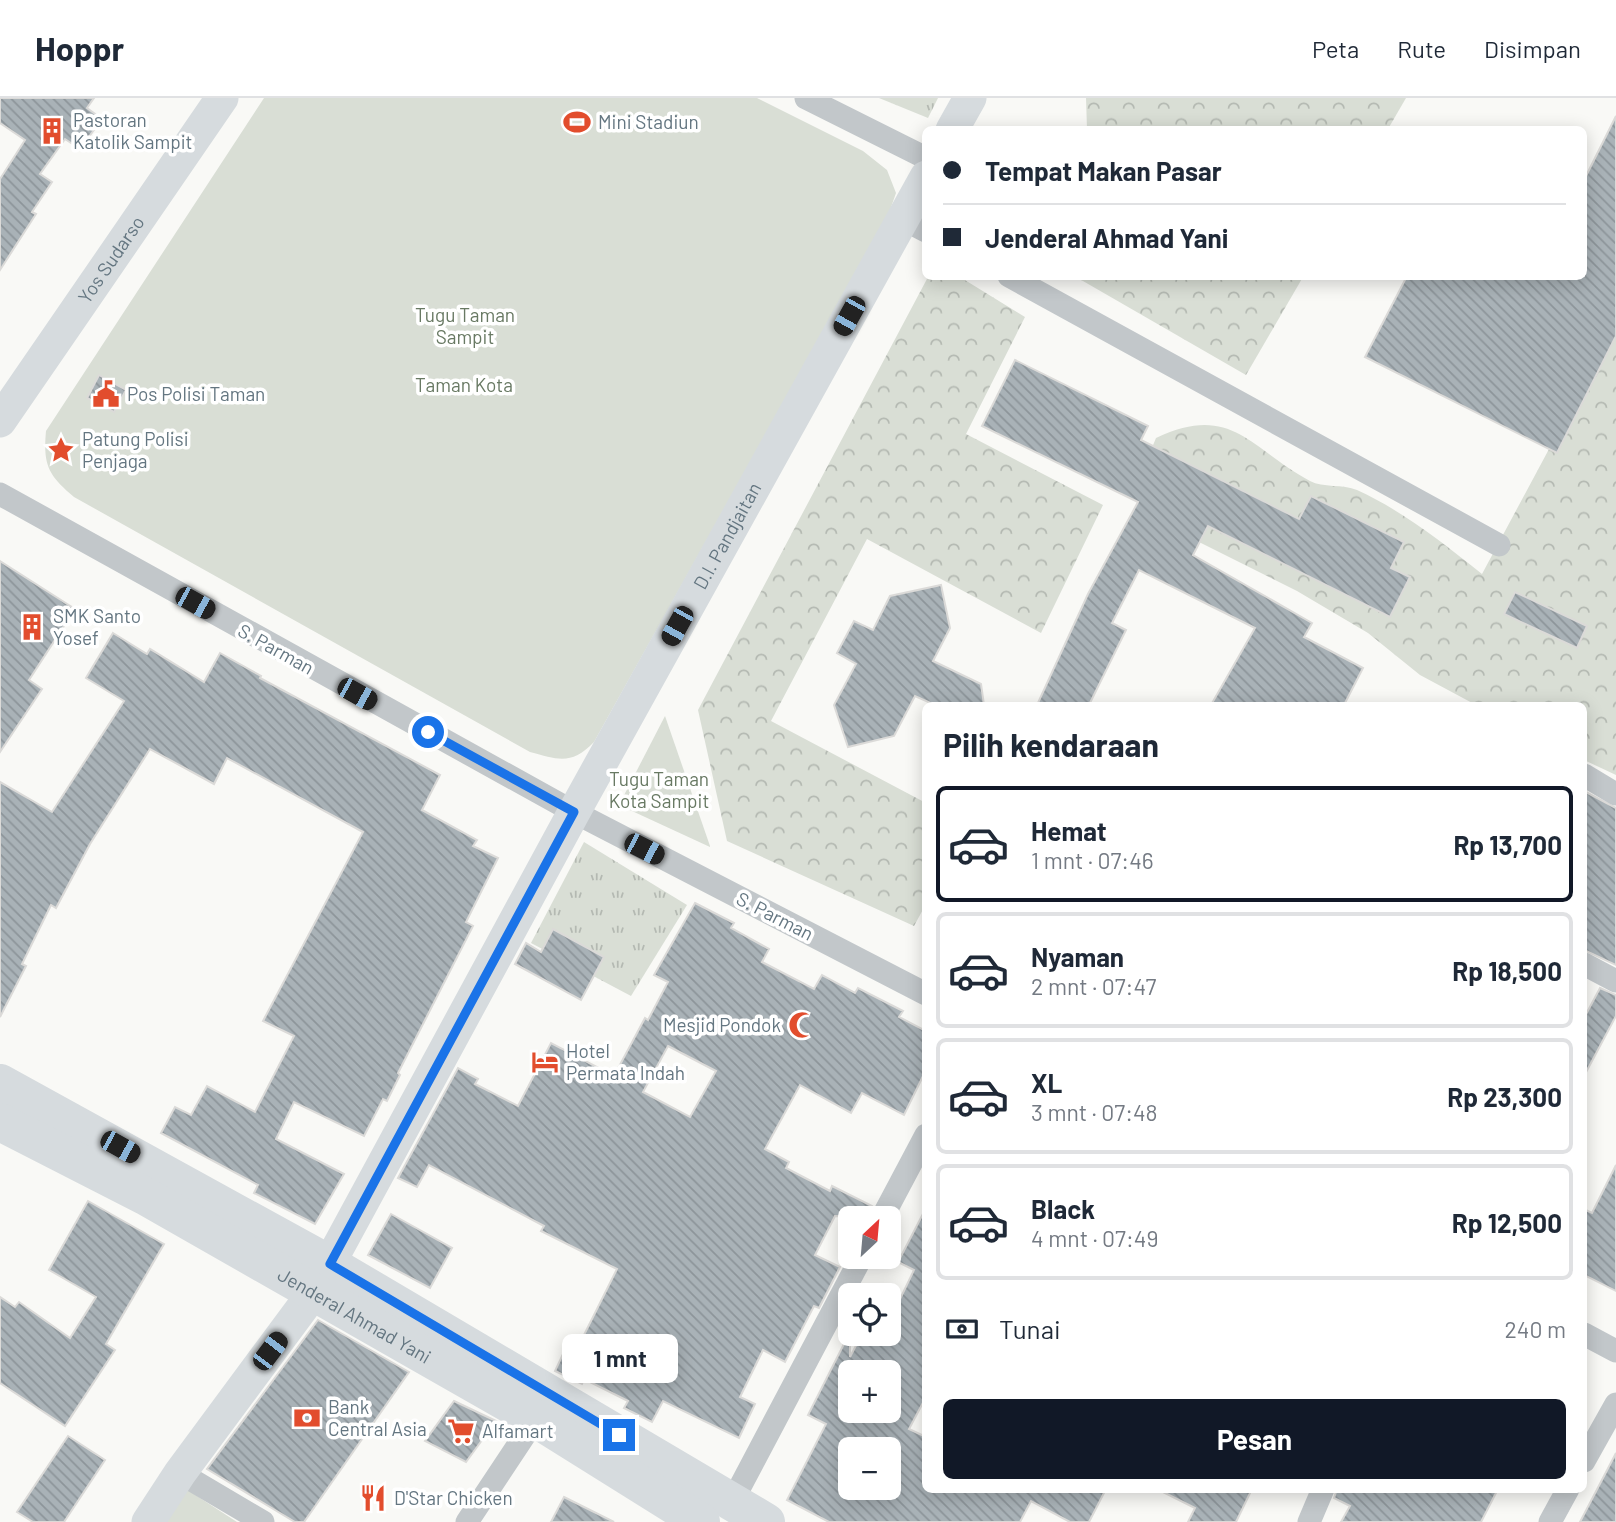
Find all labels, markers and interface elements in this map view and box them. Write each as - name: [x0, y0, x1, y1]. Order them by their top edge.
- text: Hoppr: [35, 28, 124, 68]
- text: Peta: [1312, 34, 1359, 63]
- text: Rute: [1397, 34, 1446, 63]
- text: Disimpan: [1484, 34, 1581, 63]
- sports icon: Mini Stadiun: [562, 107, 592, 137]
- place label: Pastoran Katolik Sampit: [73, 108, 193, 153]
- place label: Mini Stadiun: [598, 110, 699, 133]
- building icon: Pastoran Katolik Sampit: [37, 116, 67, 146]
- text: Tempat Makan Pasar: [985, 155, 1222, 186]
- street label: Yos Sudarso: [73, 211, 149, 307]
- text: Jenderal Ahmad Yani: [985, 222, 1228, 253]
- car: [830, 293, 869, 339]
- park label: Tugu Taman Sampit: [415, 303, 515, 348]
- park label: Taman Kota: [415, 373, 513, 396]
- public building icon: Pos Polisi Taman: [91, 379, 121, 409]
- place label: Pos Polisi Taman: [127, 382, 265, 405]
- place label: Patung Polisi Penjaga: [82, 427, 189, 472]
- place icon: Patung Polisi Penjaga: [46, 435, 76, 465]
- street label: D.I. Pandjaitan: [688, 478, 765, 593]
- car: [172, 584, 219, 622]
- car: [658, 603, 697, 649]
- place label: SMK Santo Yosef: [53, 604, 141, 649]
- building icon: SMK Santo Yosef: [17, 612, 47, 642]
- street label: S. Parman: [234, 618, 318, 679]
- car: [334, 675, 381, 713]
- route start: [412, 716, 444, 748]
- text: Pilih kendaraan: [943, 725, 1159, 763]
- park label: Tugu Taman Kota Sampit: [609, 767, 709, 812]
- icon: car: [947, 813, 1010, 876]
- text: Hemat: [1031, 815, 1107, 846]
- text: Rp 13,700: [1453, 829, 1562, 860]
- car: [621, 830, 668, 868]
- text: 1 mnt · 07:46: [1031, 846, 1154, 874]
- street label: S. Parman: [733, 886, 818, 945]
- icon: car: [947, 939, 1010, 1002]
- text: Nyaman: [1031, 941, 1124, 972]
- text: Rp 18,500: [1452, 955, 1562, 986]
- text: 2 mnt · 07:47: [1031, 972, 1156, 1000]
- mosque icon: Mesjid Pondok: [787, 1010, 817, 1040]
- place label: Mesjid Pondok: [663, 1013, 781, 1036]
- place label: Hotel Permata Indah: [566, 1039, 685, 1084]
- hotel icon: Hotel Permata Indah: [530, 1047, 560, 1077]
- icon: car: [947, 1065, 1010, 1128]
- text: XL: [1031, 1067, 1062, 1098]
- text: Rp 23,300: [1447, 1081, 1562, 1112]
- text: 3 mnt · 07:48: [1031, 1098, 1158, 1126]
- car: [97, 1128, 144, 1166]
- icon: car: [947, 1191, 1010, 1254]
- text: Black: [1031, 1193, 1095, 1224]
- north arrow: [838, 1206, 901, 1269]
- map controls: [838, 1206, 901, 1500]
- text: Rp 12,500: [1452, 1207, 1562, 1238]
- text: 4 mnt · 07:49: [1031, 1224, 1158, 1252]
- street label: Jenderal Ahmad Yani: [274, 1262, 435, 1368]
- button: locate: [838, 1283, 901, 1346]
- icon: cash: [943, 1310, 981, 1348]
- text: Tunai: [999, 1313, 1061, 1344]
- text: 240 m: [1504, 1315, 1566, 1343]
- car: [249, 1328, 292, 1374]
- callout: 1 mnt: [561, 1334, 677, 1382]
- text: 1 mnt: [593, 1344, 647, 1372]
- button: +: [838, 1360, 901, 1423]
- place label: Bank Central Asia: [328, 1395, 427, 1440]
- button: Pesan: [943, 1399, 1566, 1479]
- bank icon: Bank Central Asia: [292, 1403, 322, 1433]
- supermarket icon: Alfamart: [446, 1416, 476, 1446]
- place label: Alfamart: [482, 1419, 554, 1442]
- route end: [603, 1419, 635, 1451]
- button: −: [838, 1437, 901, 1500]
- restaurant icon: D'Star Chicken: [358, 1483, 388, 1513]
- place label: D'Star Chicken: [394, 1486, 513, 1509]

